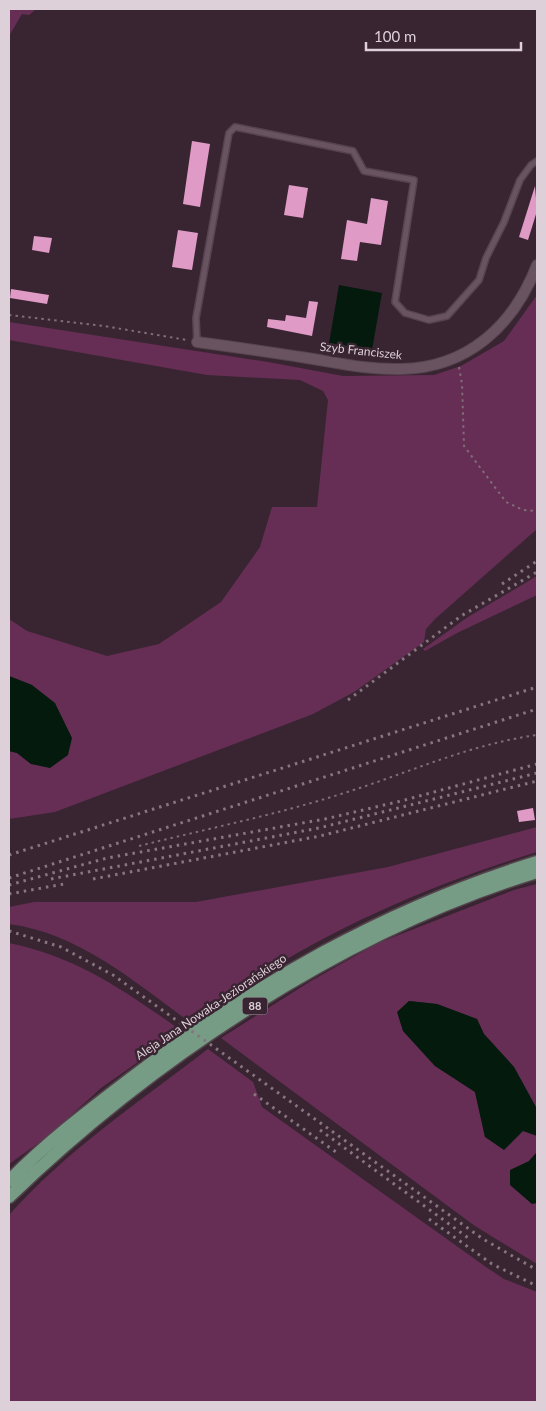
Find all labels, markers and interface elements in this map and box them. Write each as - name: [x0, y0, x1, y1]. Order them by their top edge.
- scale bar: [366, 20, 521, 52]
- text: 100 m: [374, 27, 416, 45]
- street label: Szyb Franciszek: [319, 339, 404, 362]
- street label: Aleja Jana Nowaka-Jeziorańskiego: [132, 950, 289, 1063]
- road number: 88: [242, 998, 268, 1014]

